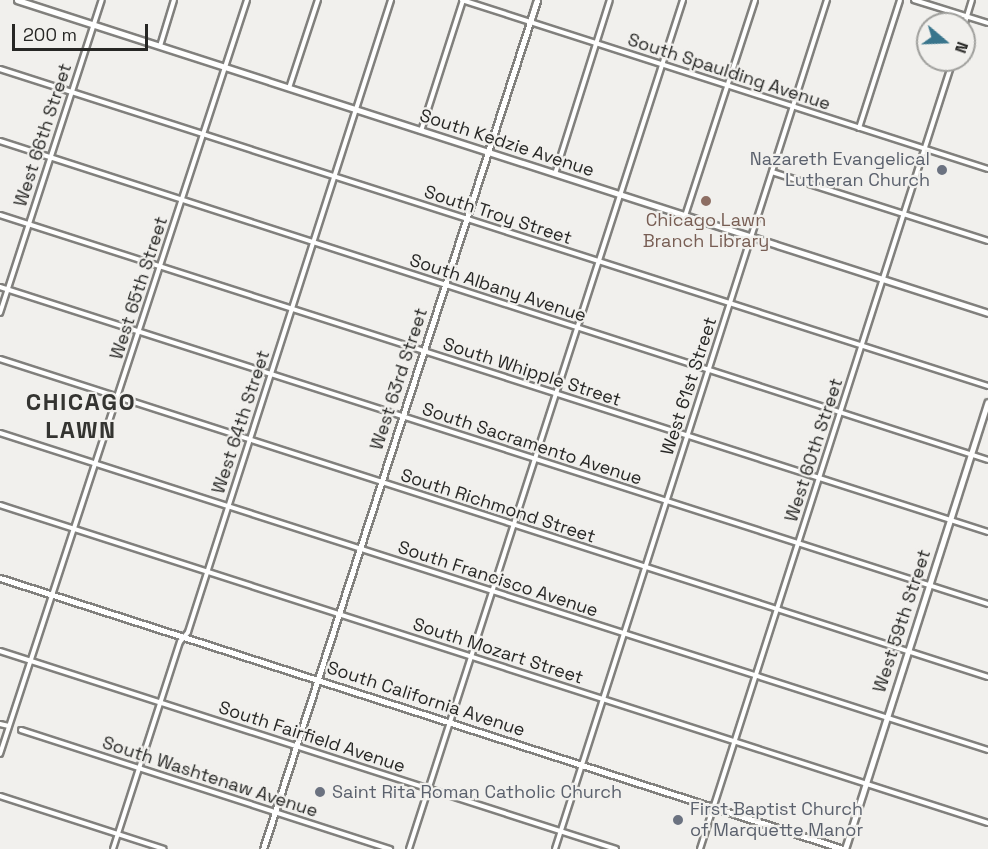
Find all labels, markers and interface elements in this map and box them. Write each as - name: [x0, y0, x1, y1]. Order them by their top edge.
- scale bar: [15, 12, 152, 50]
- north arrow: [916, 12, 976, 72]
- text: 200 m: [23, 23, 77, 46]
- street label: South Spaulding Avenue: [625, 29, 833, 115]
- text: N: [950, 39, 973, 56]
- street label: West 66th Street: [10, 61, 76, 209]
- street label: South Kedzie Avenue: [417, 105, 597, 181]
- place label: Nazareth Evangelical Lutheran Church: [750, 149, 930, 192]
- marker: Nazareth Evangelical Lutheran Church: [935, 163, 949, 177]
- street label: South Troy Street: [421, 181, 575, 249]
- marker: Chicago Lawn Branch Library: [699, 194, 713, 208]
- place label: Chicago Lawn Branch Library: [643, 210, 769, 252]
- street label: West 65th Street: [106, 214, 172, 362]
- street label: South Albany Avenue: [407, 249, 589, 327]
- street label: West 63rd Street: [366, 305, 432, 453]
- street label: West 61st Street: [656, 314, 722, 458]
- street label: South Whipple Street: [440, 333, 624, 411]
- street label: West 64th Street: [208, 348, 274, 496]
- street label: West 60th Street: [781, 375, 847, 525]
- district label: CHICAGO LAWN: [26, 388, 136, 444]
- street label: South Sacramento Avenue: [419, 398, 645, 490]
- street label: South Richmond Street: [398, 464, 598, 548]
- street label: South Francisco Avenue: [395, 536, 601, 622]
- street label: West 59th Street: [869, 547, 935, 695]
- street label: South Mozart Street: [410, 613, 586, 689]
- street label: South California Avenue: [324, 657, 528, 741]
- street label: South Fairfield Avenue: [216, 697, 408, 777]
- street label: South Washtenaw Avenue: [99, 732, 321, 822]
- place label: Saint Rita Roman Catholic Church: [332, 781, 622, 803]
- marker: Saint Rita Roman Catholic Church: [313, 785, 327, 799]
- place label: First Baptist Church of Marquette Manor: [690, 799, 863, 842]
- marker: First Baptist Church of Marquette Manor: [671, 813, 685, 827]

